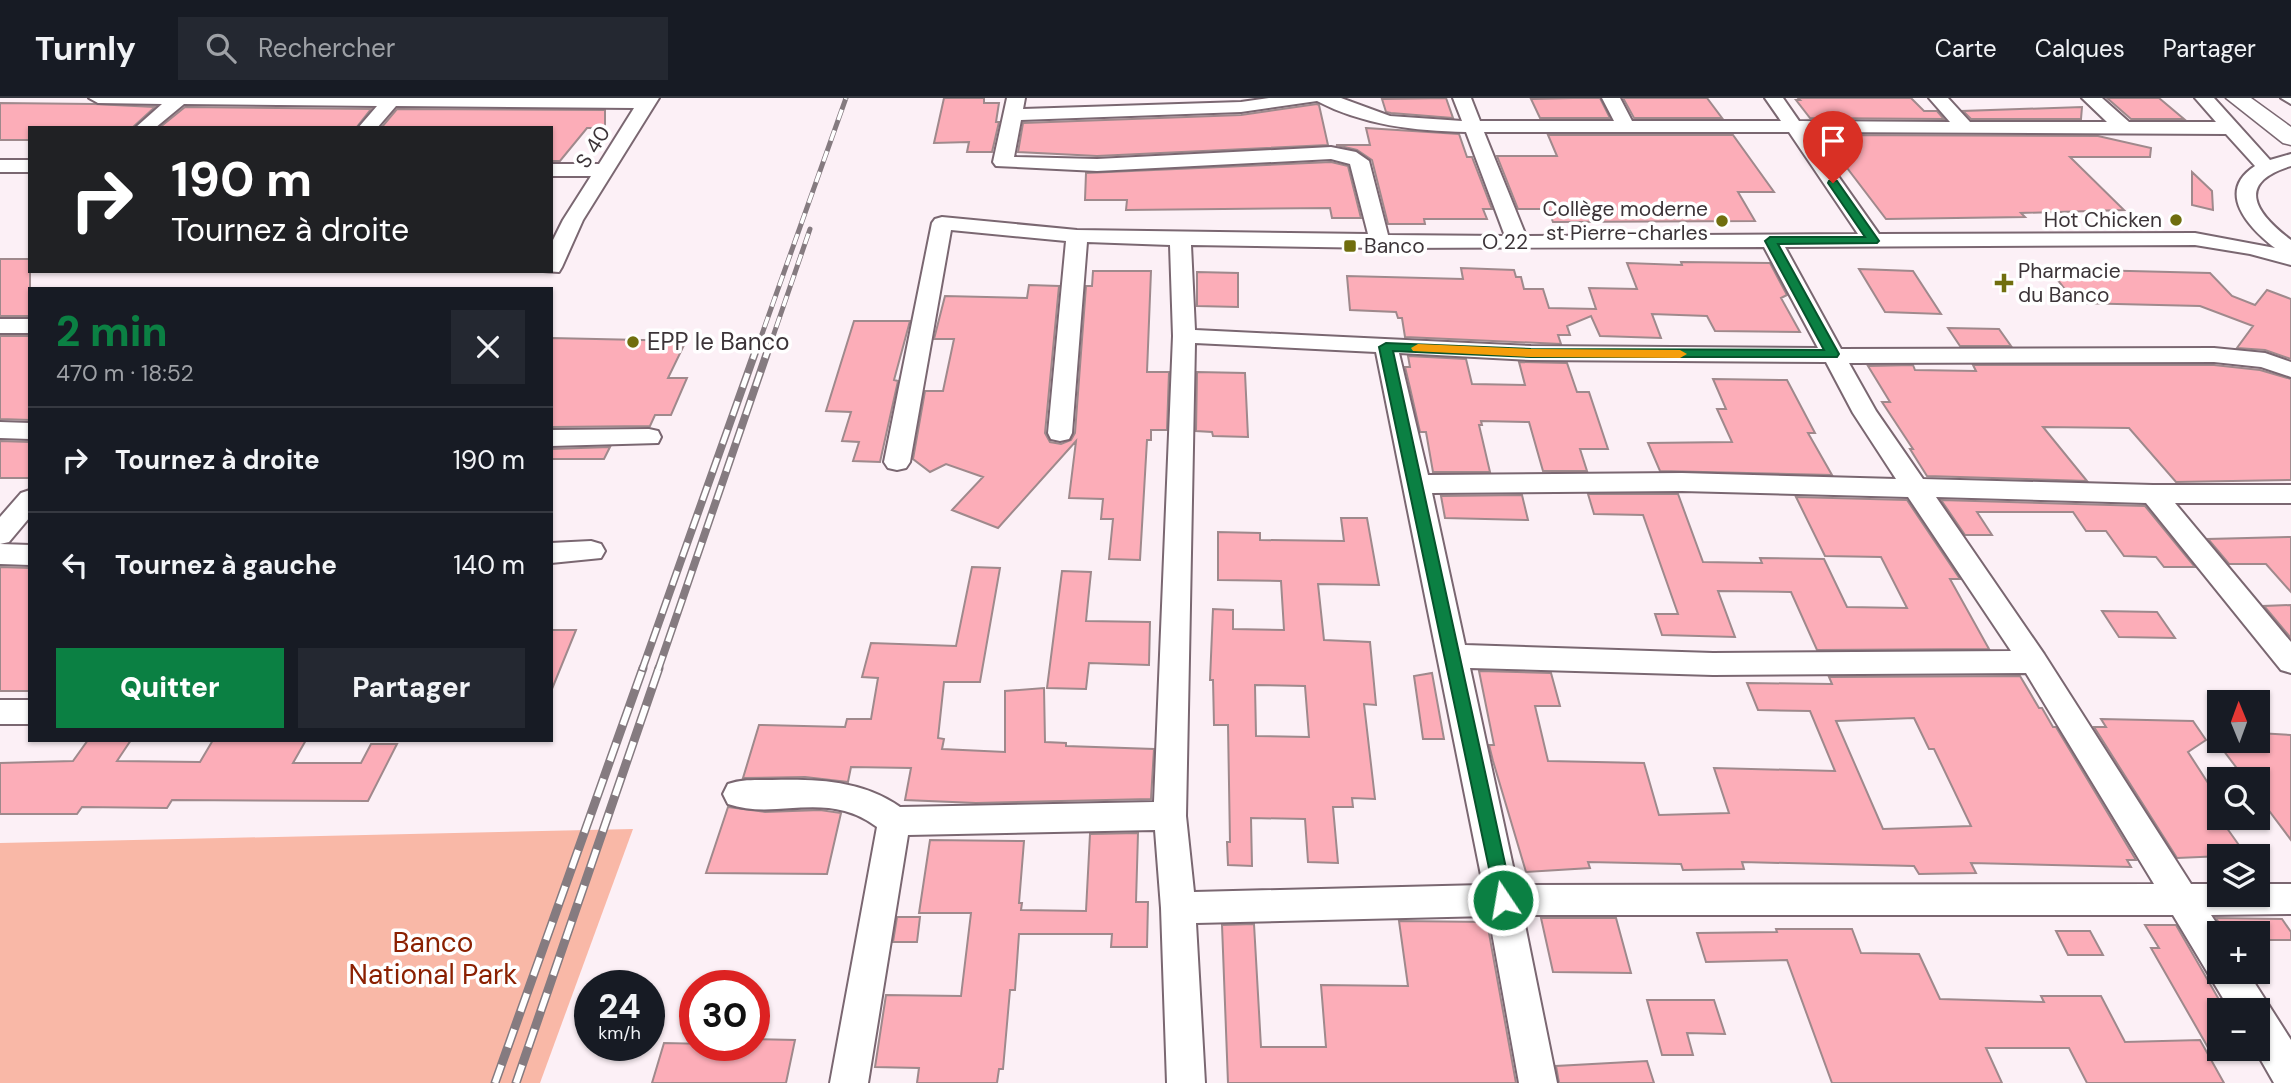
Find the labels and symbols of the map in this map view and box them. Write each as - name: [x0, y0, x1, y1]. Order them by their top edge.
- pin: [1803, 111, 1863, 183]
- street label: S 40: [569, 121, 617, 173]
- place label: Collège moderne st Pierre-charles: [1542, 195, 1708, 247]
- place label: Hot Chicken: [2044, 206, 2162, 234]
- marker: Hot Chicken: [2168, 212, 2184, 228]
- marker: Collège moderne st Pierre-charles: [1714, 213, 1730, 229]
- street label: O 22: [1482, 228, 1528, 256]
- place label: Banco: [1364, 232, 1425, 260]
- marker: Banco: [1342, 238, 1358, 254]
- place label: Pharmacie du Banco: [2018, 257, 2121, 309]
- marker: Pharmacie du Banco: [1996, 275, 2012, 291]
- place label: EPP le Banco: [647, 326, 789, 357]
- marker: EPP le Banco: [625, 334, 641, 350]
- north arrow: [2207, 690, 2270, 752]
- position arrow: [1466, 863, 1540, 937]
- park label: Banco National Park: [349, 924, 517, 993]
- speed limit sign: 30: [679, 970, 770, 1061]

